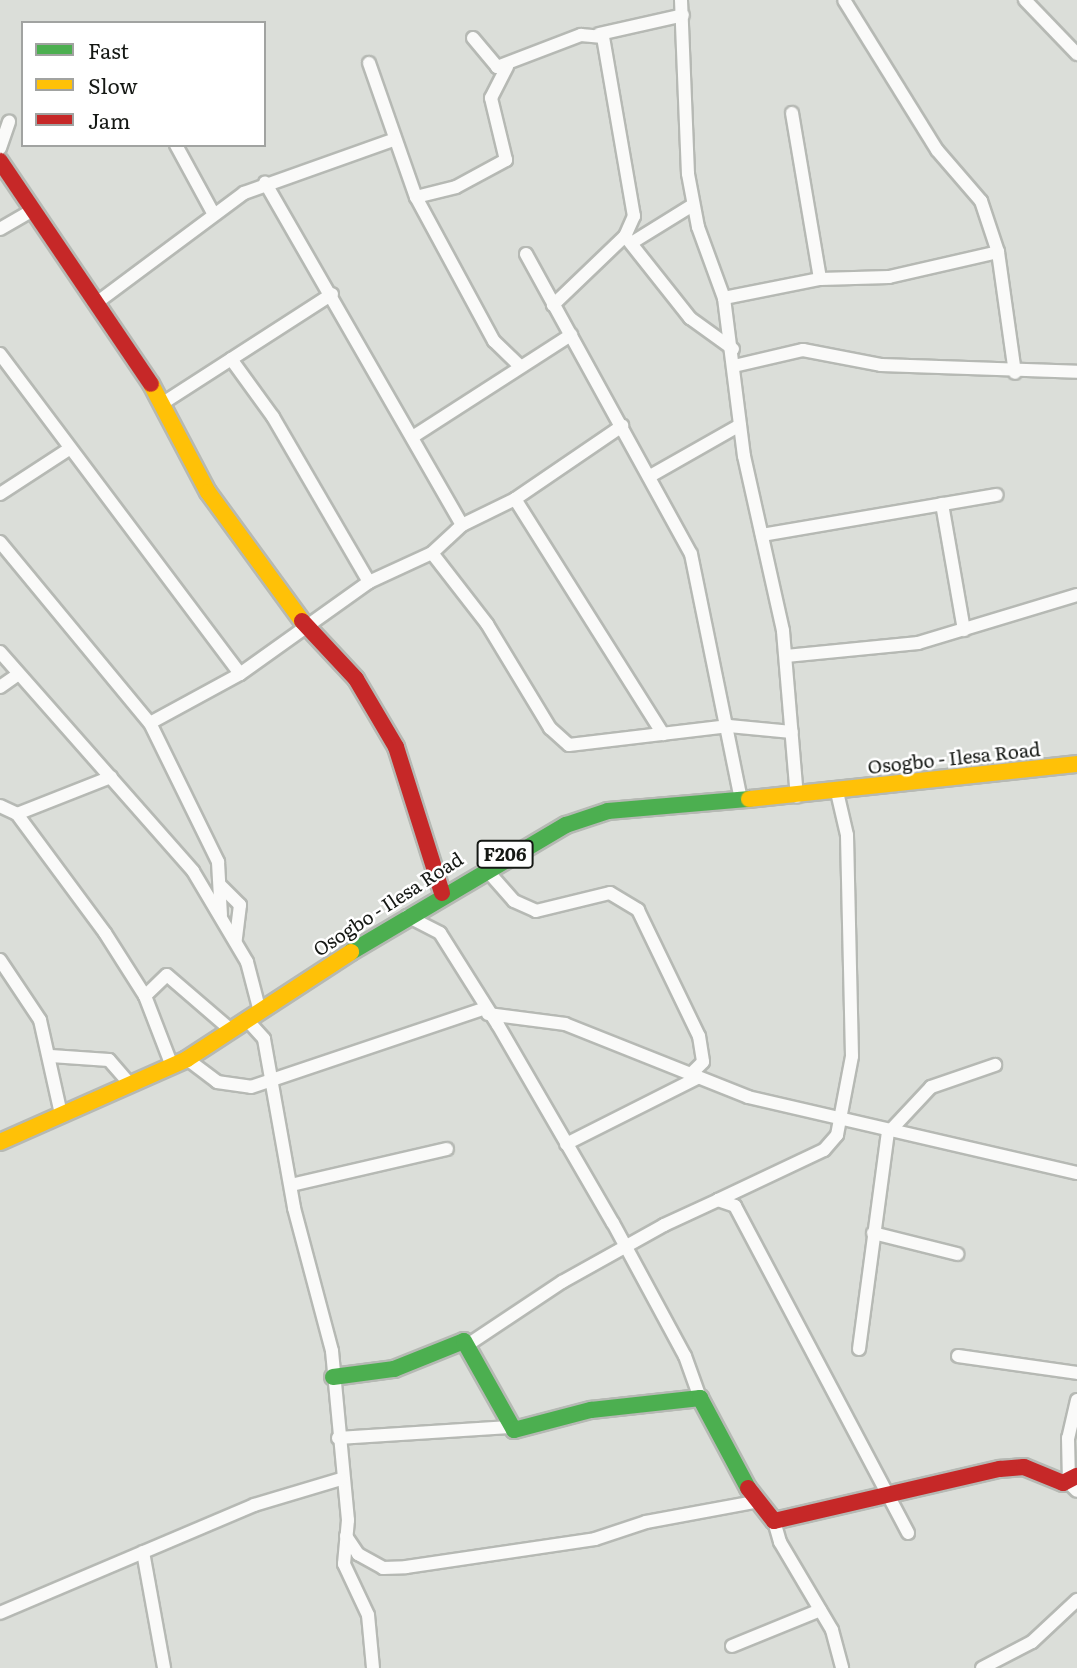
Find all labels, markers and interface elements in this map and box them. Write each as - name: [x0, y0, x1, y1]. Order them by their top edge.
- legend: [21, 21, 266, 147]
- text: Fast: [88, 34, 129, 65]
- text: Slow: [88, 69, 138, 100]
- text: Jam: [88, 104, 130, 135]
- street label: Osogbo - Ilesa Road: [866, 738, 1042, 778]
- road number: F206: [475, 840, 535, 868]
- street label: Osogbo - Ilesa Road: [309, 847, 467, 961]

